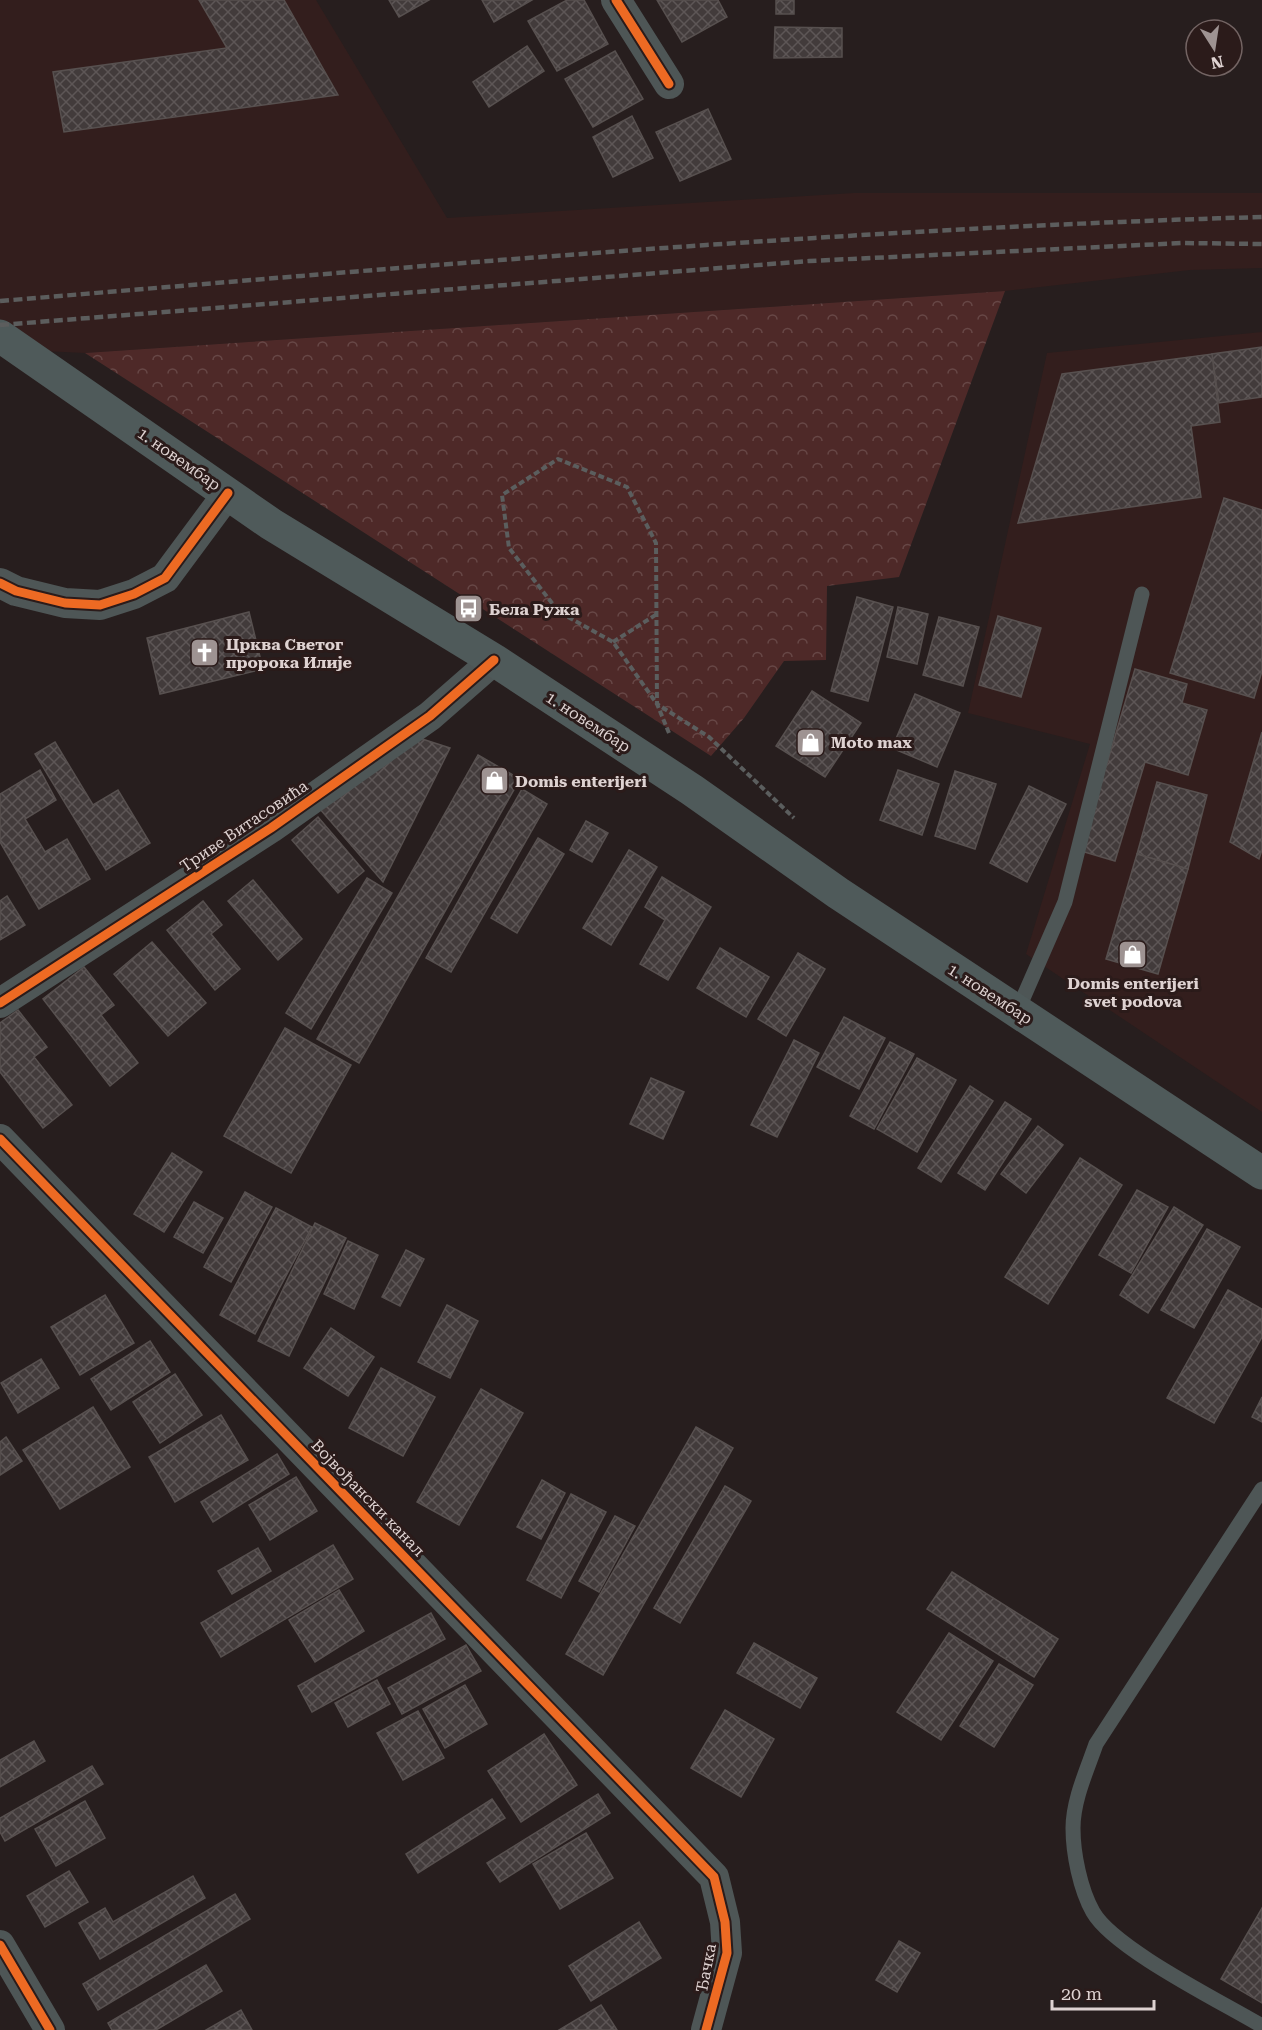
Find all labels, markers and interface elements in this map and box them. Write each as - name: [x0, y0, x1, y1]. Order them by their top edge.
- north arrow: [1184, 18, 1244, 78]
- text: N: [1209, 52, 1225, 73]
- street label: 1. новембар: [134, 423, 224, 495]
- bus stop icon: Бела Ружа: [452, 593, 484, 625]
- place label: Бела Ружа: [489, 600, 580, 619]
- place label: Црква Светог пророка Илије: [226, 635, 352, 672]
- church icon: Црква Светог пророка Илије: [189, 637, 221, 669]
- street label: 1. новембар: [542, 688, 634, 756]
- shop icon: Moto max: [794, 726, 826, 758]
- place label: Moto max: [831, 733, 912, 752]
- shop icon: Domis enterijeri: [478, 765, 510, 797]
- place label: Domis enterijeri: [515, 772, 647, 791]
- street label: Триве Витасовића: [176, 776, 312, 876]
- shop icon: Domis enterijeri svet podova: [1117, 939, 1149, 971]
- street label: 1. новембар: [944, 960, 1036, 1028]
- place label: Domis enterijeri svet podova: [1067, 974, 1200, 1011]
- street label: Војвођански канал: [307, 1436, 429, 1560]
- street label: Ђачка: [692, 1942, 720, 1994]
- scale bar: [1052, 1973, 1154, 2011]
- text: 20 m: [1061, 1983, 1102, 2004]

